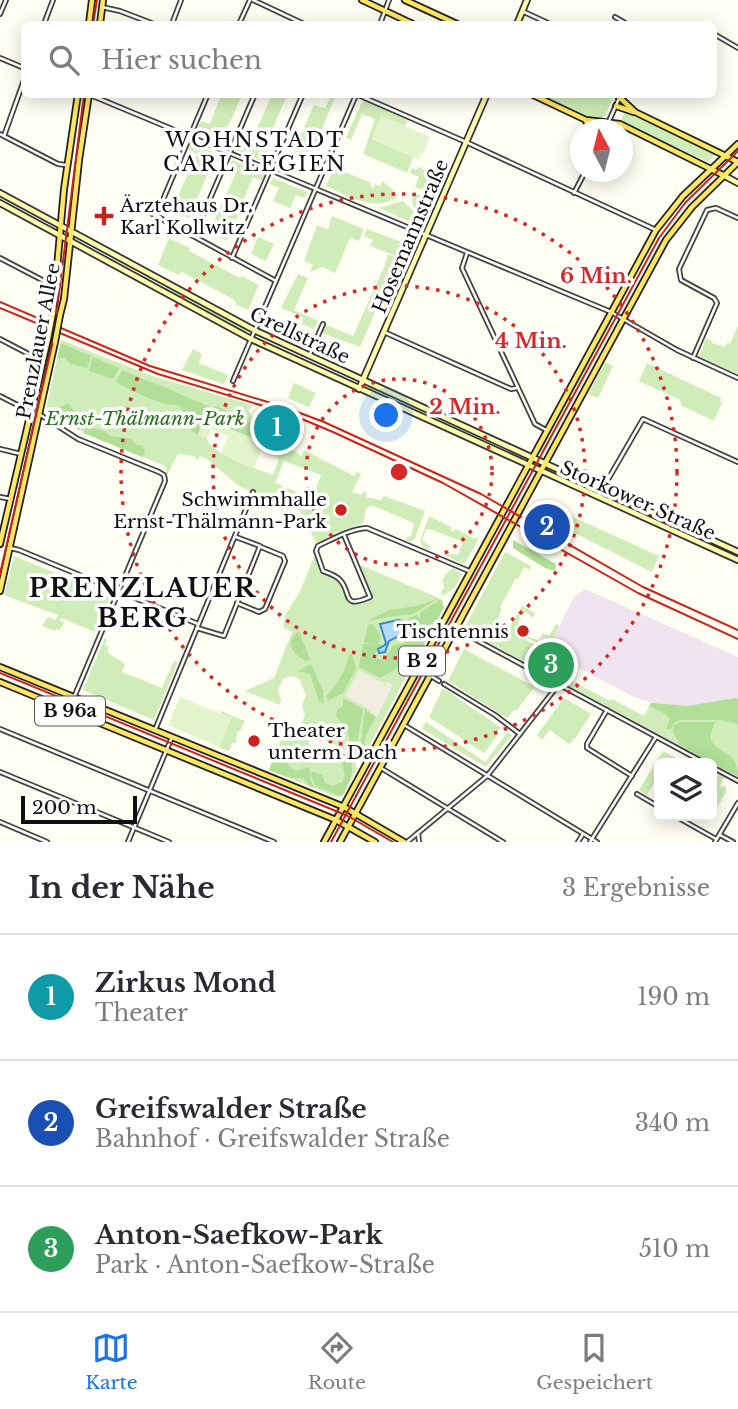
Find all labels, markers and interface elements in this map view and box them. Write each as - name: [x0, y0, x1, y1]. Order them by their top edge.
- search box: [21, 21, 717, 98]
- icon: search: [45, 41, 83, 79]
- text: Hier suchen: [101, 44, 262, 76]
- north arrow: [570, 119, 633, 182]
- district label: WOHNSTADT CARL LEGIEN: [163, 127, 347, 177]
- street label: Hosemannstraße: [368, 156, 453, 317]
- place label: Ärztehaus Dr. Karl Kollwitz: [119, 194, 253, 239]
- marker: Ärztehaus Dr. Karl Kollwitz: [94, 206, 114, 226]
- street label: Prenzlauer Allee: [12, 261, 65, 421]
- text: 6 Min.: [560, 263, 632, 289]
- street label: Grellstraße: [246, 302, 354, 369]
- text: 4 Min.: [495, 328, 567, 354]
- text: 2 Min.: [429, 394, 501, 420]
- your location: [369, 398, 403, 432]
- pin: 1: [254, 402, 300, 454]
- park label: Ernst-Thälmann-Park: [44, 407, 245, 430]
- street label: Storkower Straße: [557, 456, 719, 545]
- centre of rings: [387, 460, 411, 484]
- place label: Schwimmhalle Ernst-Thälmann-Park: [113, 488, 327, 533]
- pin: 2: [524, 501, 570, 553]
- marker: Schwimmhalle Ernst-Thälmann-Park: [333, 502, 349, 518]
- district label: PRENZLAUER BERG: [29, 572, 257, 634]
- place label: Tischtennis: [397, 620, 509, 643]
- marker: Tischtennis: [515, 623, 531, 639]
- pin: 3: [528, 639, 574, 691]
- road number: B 2: [399, 646, 445, 676]
- road number: B 96a: [35, 696, 105, 726]
- place label: Theater unterm Dach: [268, 719, 397, 764]
- marker: Theater unterm Dach: [246, 733, 262, 749]
- map controls: [654, 758, 717, 821]
- button: layers: [654, 758, 717, 821]
- scale bar: [21, 793, 136, 825]
- text: 200 m: [32, 796, 97, 819]
- text: In der Nähe: [28, 869, 215, 906]
- text: 3 Ergebnisse: [562, 874, 710, 902]
- text: Zirkus Mond: [95, 967, 276, 999]
- text: 1: [46, 983, 56, 1011]
- text: 190 m: [637, 983, 710, 1011]
- text: Theater: [95, 999, 188, 1027]
- text: Greifswalder Straße: [95, 1093, 367, 1125]
- text: 2: [44, 1109, 58, 1137]
- text: 340 m: [635, 1109, 710, 1137]
- text: Bahnhof · Greifswalder Straße: [95, 1125, 450, 1153]
- text: Anton-Saefkow-Park: [95, 1219, 383, 1251]
- text: 3: [44, 1235, 58, 1263]
- text: 510 m: [639, 1235, 710, 1263]
- text: Park · Anton-Saefkow-Straße: [95, 1251, 435, 1279]
- tab: Karte: [85, 1329, 138, 1394]
- tab: Route: [308, 1329, 366, 1394]
- tab: Gespeichert: [536, 1329, 653, 1394]

